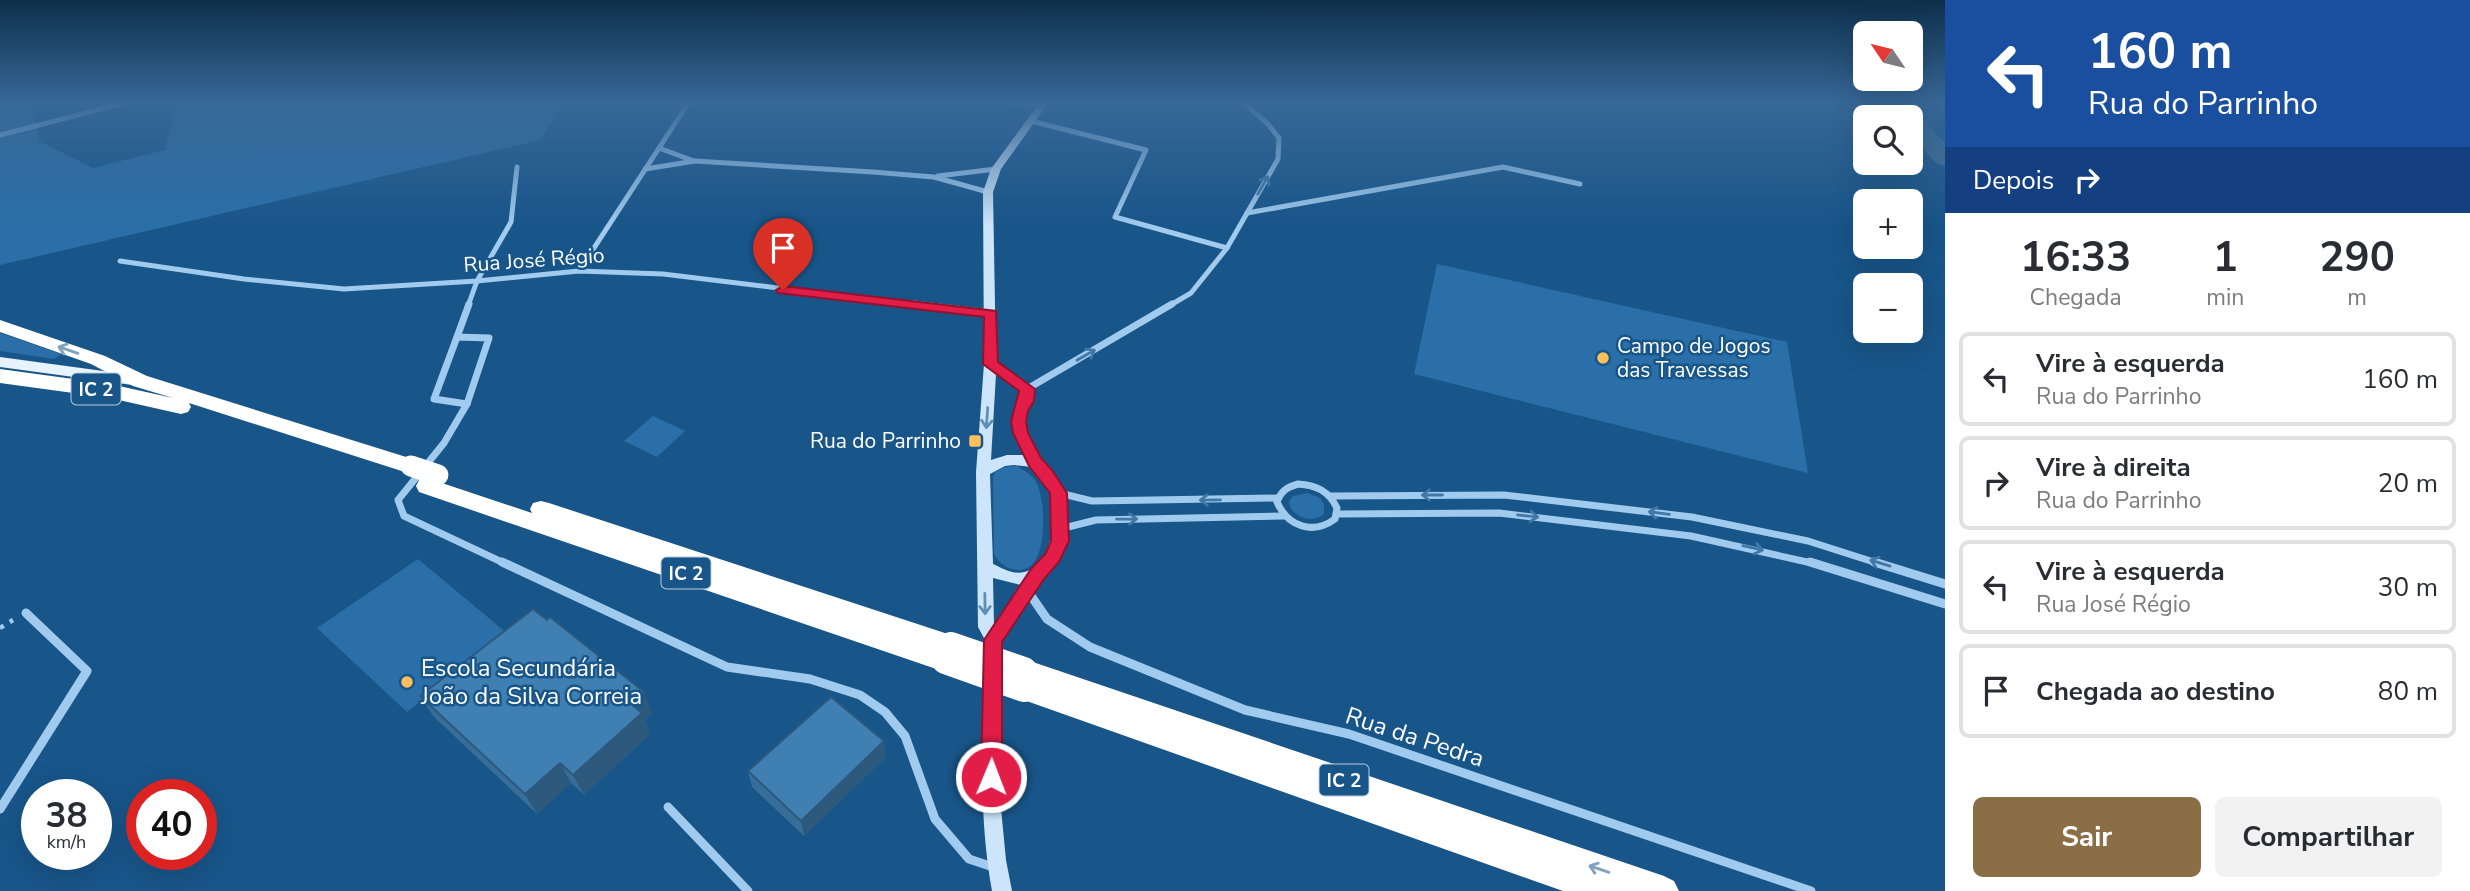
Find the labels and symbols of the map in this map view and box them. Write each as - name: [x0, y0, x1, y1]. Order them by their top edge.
- north arrow: [1853, 21, 1923, 91]
- one-way arrow: [1256, 176, 1270, 196]
- pin: [753, 218, 813, 290]
- street label: Rua José Régio: [463, 241, 605, 279]
- place label: Campo de Jogos das Travessas: [1617, 332, 1771, 384]
- one-way arrow: [58, 343, 80, 355]
- one-way arrow: [1075, 348, 1096, 361]
- marker: Campo de Jogos das Travessas: [1595, 350, 1611, 366]
- road number: IC 2: [72, 374, 120, 404]
- one-way arrow: [980, 406, 993, 429]
- place label: Rua do Parrinho: [810, 427, 961, 455]
- marker: Rua do Parrinho: [967, 433, 983, 449]
- one-way arrow: [1421, 488, 1444, 502]
- one-way arrow: [1199, 493, 1222, 507]
- one-way arrow: [1648, 506, 1670, 519]
- one-way arrow: [1516, 510, 1539, 523]
- one-way arrow: [1116, 513, 1139, 526]
- one-way arrow: [1741, 541, 1764, 555]
- one-way arrow: [1869, 556, 1891, 569]
- road number: IC 2: [662, 558, 710, 588]
- one-way arrow: [979, 593, 992, 616]
- place label: Escola Secundária João da Silva Correia: [420, 652, 642, 712]
- marker: Escola Secundária João da Silva Correia: [399, 674, 415, 690]
- street label: Rua da Pedra: [1342, 700, 1488, 774]
- position arrow: [954, 740, 1028, 814]
- road number: IC 2: [1320, 764, 1368, 796]
- speed limit sign: 40: [126, 779, 217, 870]
- one-way arrow: [1588, 862, 1610, 875]

